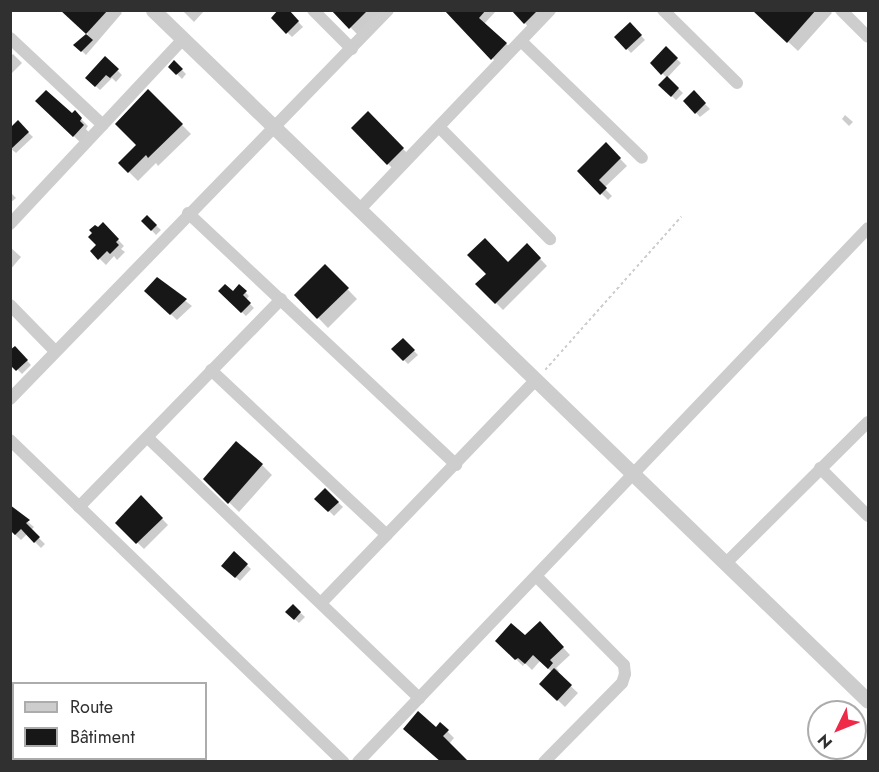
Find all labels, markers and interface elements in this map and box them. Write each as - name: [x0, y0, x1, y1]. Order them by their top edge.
- legend: [12, 682, 207, 760]
- text: Route: [70, 694, 113, 720]
- north arrow: [807, 700, 867, 760]
- text: Bâtiment: [70, 724, 135, 750]
- text: N: [812, 729, 838, 754]

